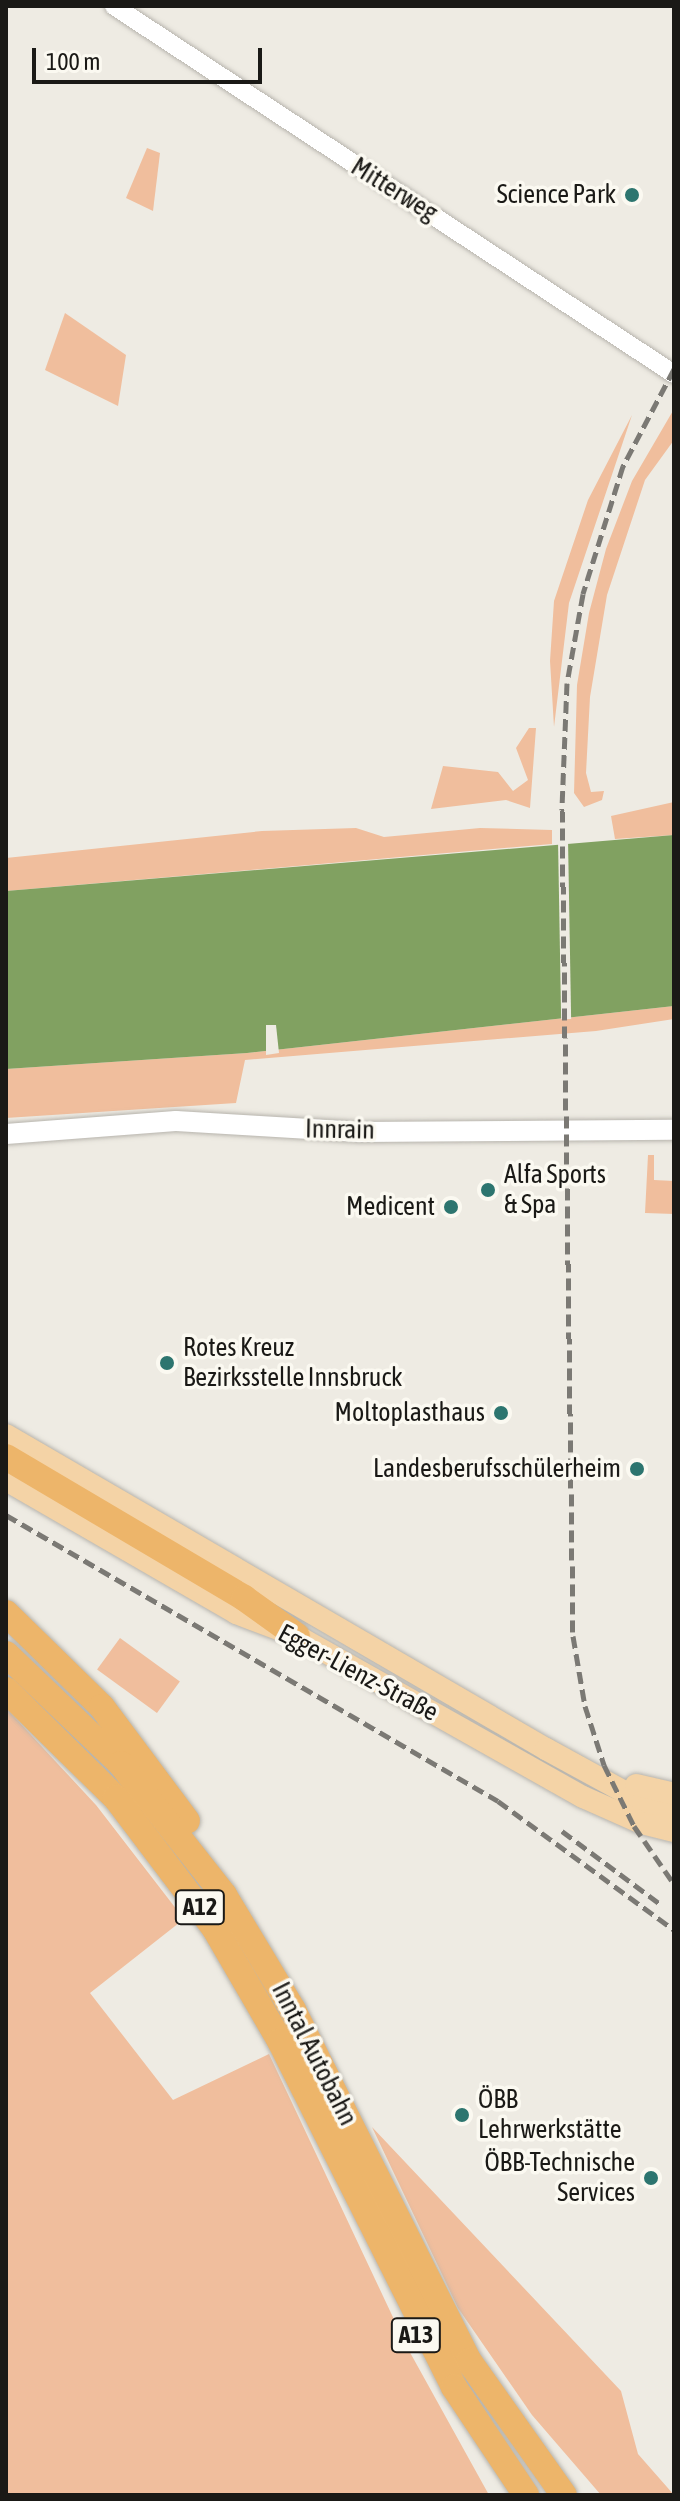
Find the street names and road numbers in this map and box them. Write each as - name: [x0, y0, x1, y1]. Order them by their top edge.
- street label: Mitterweg: [345, 151, 443, 229]
- street label: Innrain: [305, 1114, 375, 1146]
- street label: Egger-Lienz-Straße: [273, 1618, 443, 1728]
- road number: A12: [174, 1887, 226, 1927]
- street label: Inntal Autobahn: [265, 1977, 363, 2131]
- road number: A13: [390, 2315, 442, 2355]

